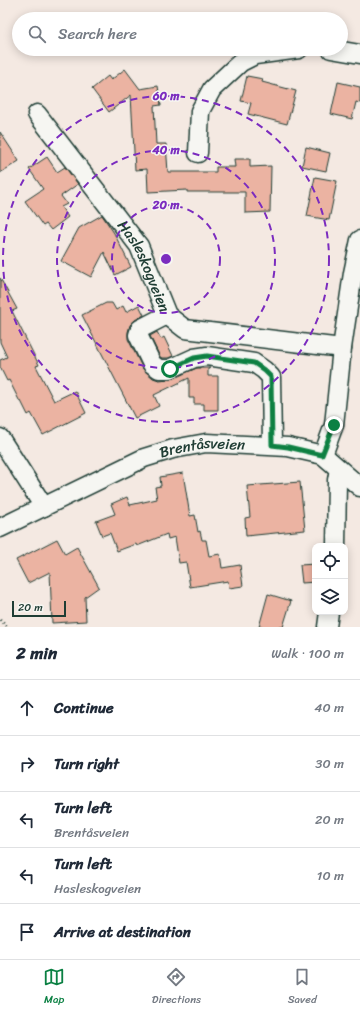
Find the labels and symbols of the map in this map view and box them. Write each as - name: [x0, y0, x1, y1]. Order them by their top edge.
- text: 60 m: [152, 85, 180, 107]
- text: 40 m: [151, 139, 180, 161]
- text: 20 m: [152, 194, 180, 216]
- street label: Hasleskogveien: [110, 214, 178, 316]
- centre of rings: [159, 252, 173, 266]
- route start: [161, 360, 179, 378]
- route end: [325, 416, 343, 434]
- street label: Brentåsveien: [156, 430, 246, 466]
- scale bar: [12, 599, 66, 618]

